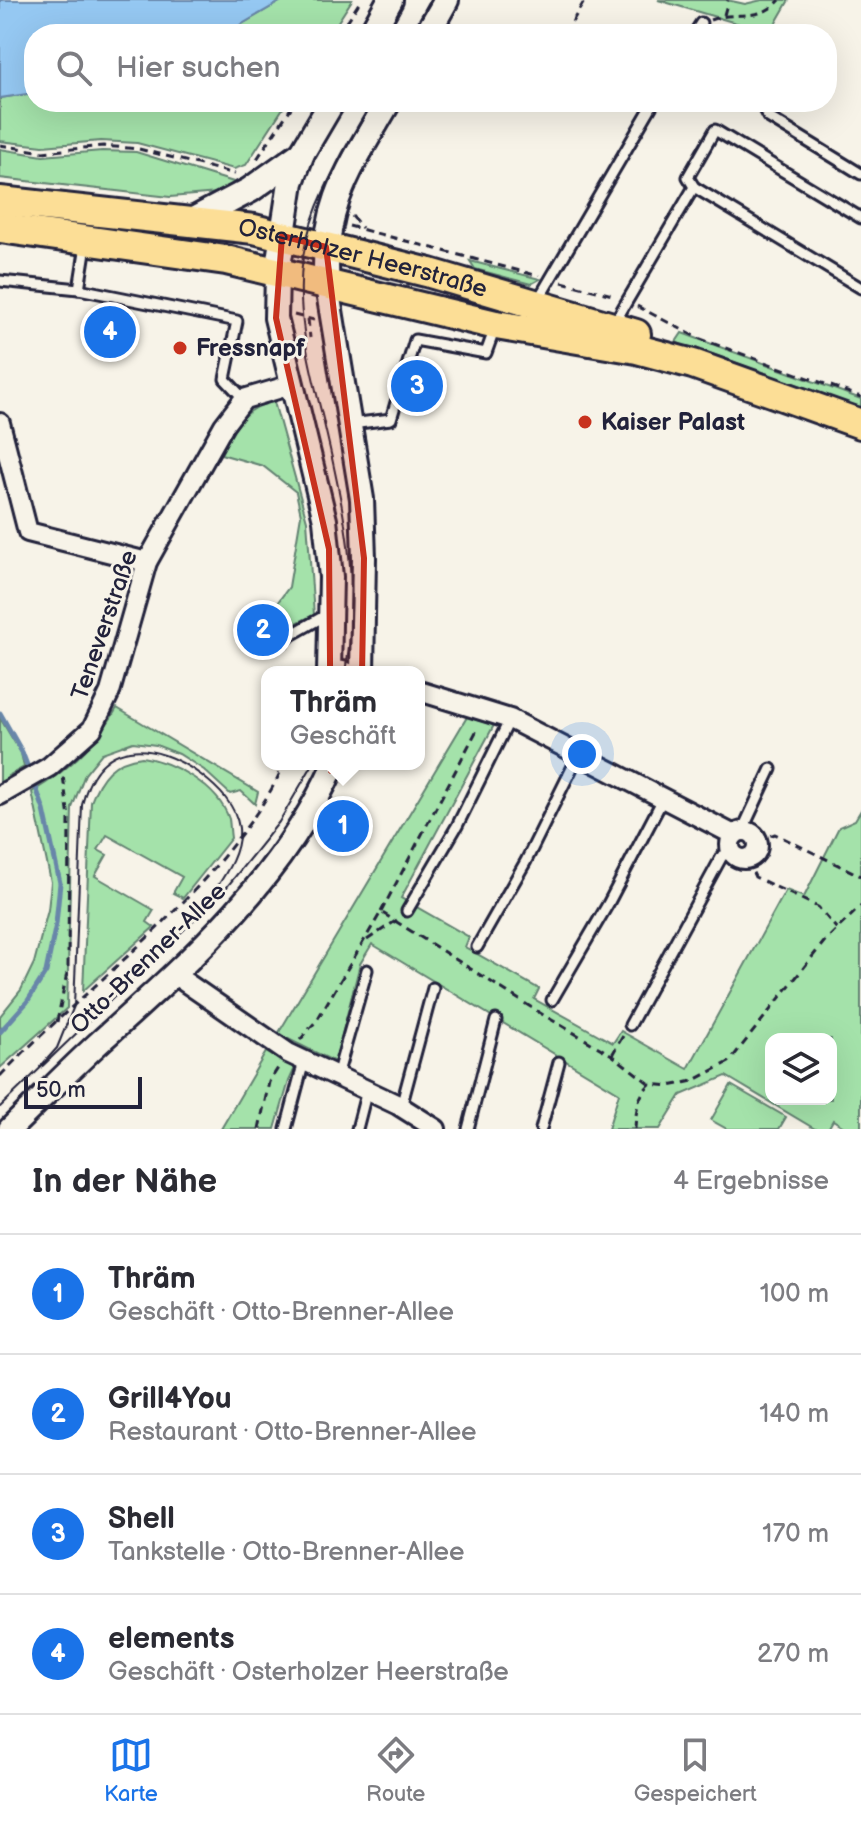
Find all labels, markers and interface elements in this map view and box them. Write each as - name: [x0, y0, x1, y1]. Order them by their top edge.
- search box: [24, 24, 837, 112]
- icon: search: [52, 46, 96, 90]
- text: Hier suchen: [116, 50, 281, 86]
- street label: Osterholzer Heerstraße: [237, 213, 491, 304]
- pin: 4: [84, 302, 136, 362]
- place label: Fressnapf: [196, 334, 306, 363]
- marker: Fressnapf: [171, 339, 189, 357]
- pin: 3: [391, 356, 443, 416]
- place label: Kaiser Palast: [601, 408, 745, 437]
- marker: Kaiser Palast: [576, 413, 594, 431]
- street label: Teneverstraße: [65, 546, 144, 704]
- pin: 2: [237, 600, 289, 660]
- popup: [261, 666, 425, 770]
- text: Thräm: [290, 685, 377, 721]
- text: Geschäft: [290, 721, 396, 752]
- your location: [562, 734, 602, 774]
- pin: 1: [317, 796, 369, 856]
- street label: Otto-Brenner-Allee: [65, 877, 232, 1040]
- map controls: [765, 1033, 837, 1105]
- button: layers: [765, 1033, 837, 1105]
- scale bar: [24, 1073, 142, 1109]
- text: 50 m: [36, 1077, 86, 1104]
- text: In der Nähe: [32, 1161, 217, 1202]
- text: 4 Ergebnisse: [673, 1166, 829, 1197]
- text: Thräm: [108, 1261, 196, 1297]
- text: 1: [53, 1279, 63, 1310]
- text: 100 m: [760, 1279, 829, 1310]
- text: Geschäft · Otto-Brenner-Allee: [108, 1297, 454, 1328]
- text: Grill4You: [108, 1381, 232, 1417]
- text: 2: [50, 1399, 66, 1430]
- text: 140 m: [759, 1399, 829, 1430]
- text: Restaurant · Otto-Brenner-Allee: [108, 1417, 476, 1448]
- text: Shell: [108, 1501, 175, 1537]
- text: 3: [50, 1519, 66, 1550]
- text: 170 m: [762, 1519, 829, 1550]
- text: Tankstelle · Otto-Brenner-Allee: [108, 1537, 464, 1568]
- text: elements: [108, 1621, 234, 1657]
- text: 4: [50, 1639, 66, 1670]
- text: 270 m: [757, 1639, 829, 1670]
- text: Geschäft · Osterholzer Heerstraße: [108, 1657, 509, 1688]
- tab: Karte: [104, 1733, 158, 1808]
- tab: Route: [366, 1733, 425, 1808]
- tab: Gespeichert: [634, 1733, 757, 1808]

